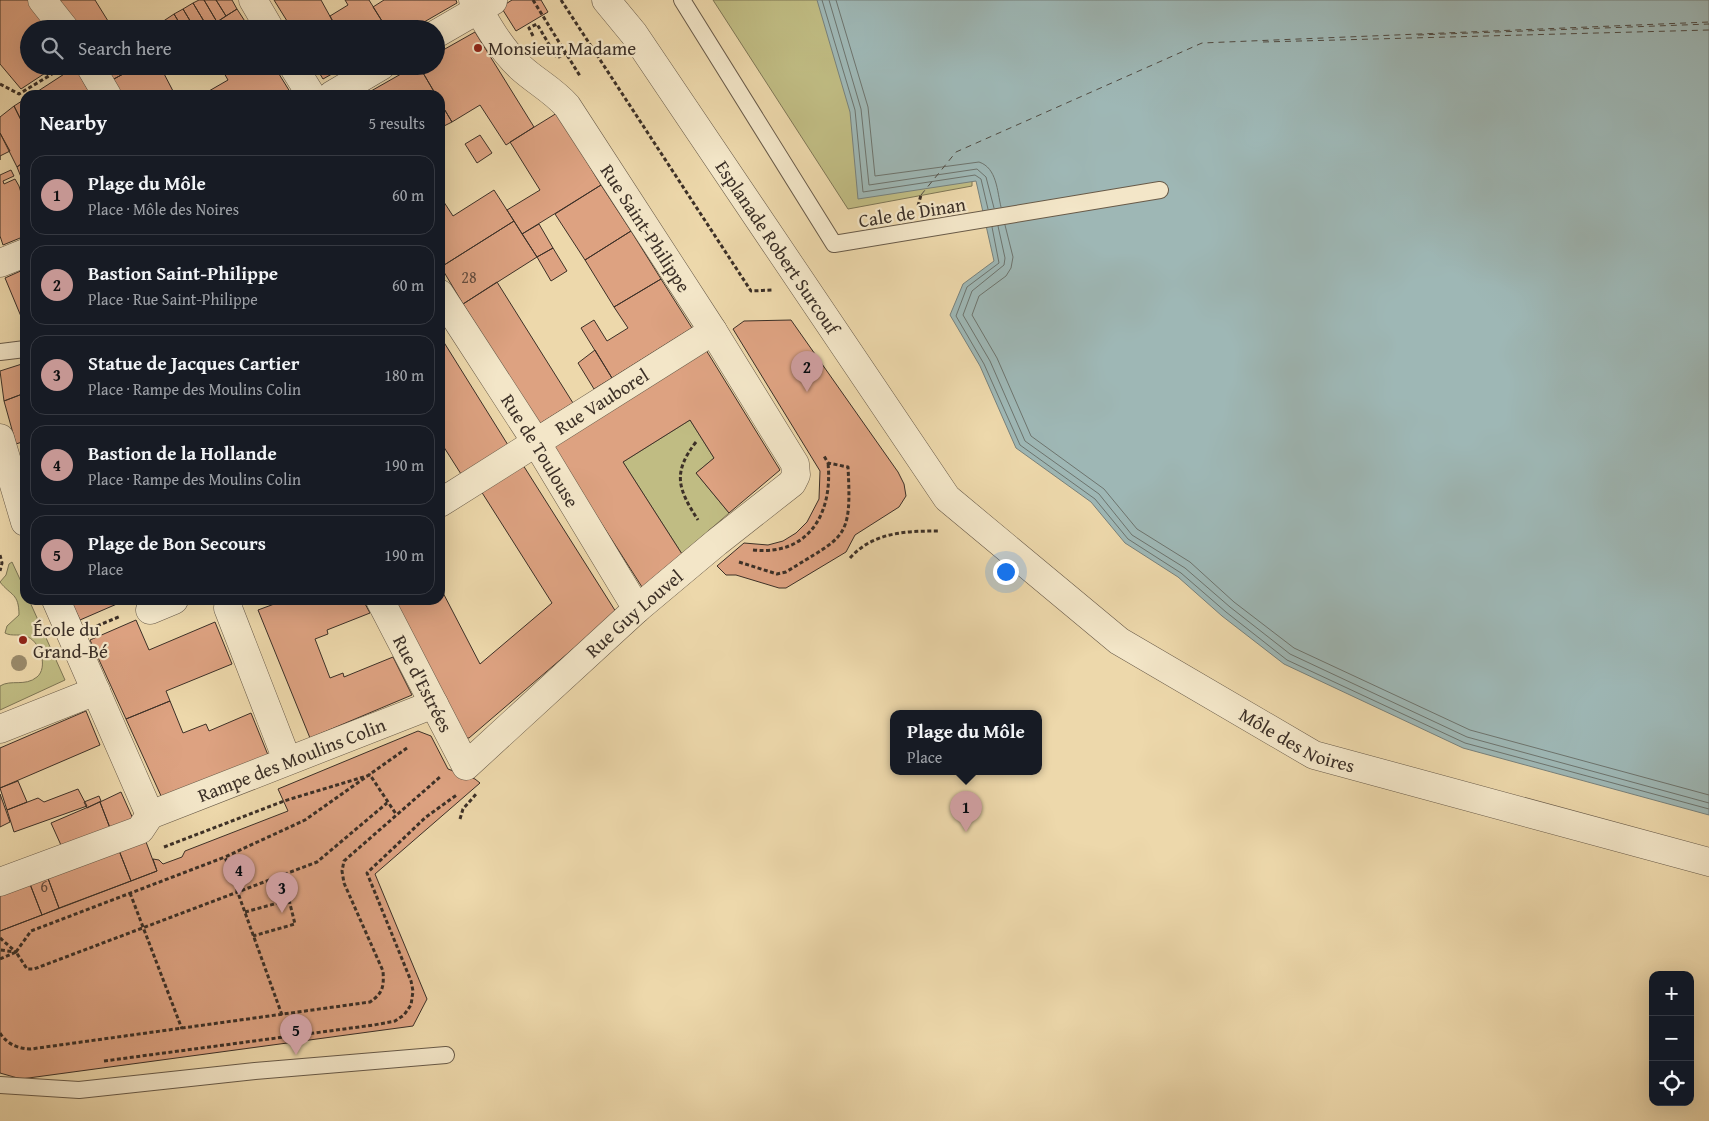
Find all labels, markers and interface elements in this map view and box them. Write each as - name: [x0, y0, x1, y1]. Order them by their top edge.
- search box: [20, 20, 445, 75]
- icon: search: [38, 34, 66, 62]
- text: Search here: [78, 34, 172, 62]
- place label: Monsieur Madame: [488, 34, 636, 62]
- marker: Monsieur Madame: [472, 42, 484, 54]
- text: Nearby: [40, 107, 107, 138]
- text: 5 results: [368, 111, 425, 135]
- street label: Esplanade Robert Surcouf: [709, 154, 848, 341]
- street label: Rue Saint-Philippe: [594, 158, 698, 298]
- text: Plage du Môle: [88, 169, 206, 197]
- text: 1: [53, 183, 61, 207]
- text: 60 m: [392, 183, 424, 207]
- street label: Cale de Dinan: [856, 190, 968, 234]
- text: Place · Môle des Noires: [88, 197, 239, 221]
- text: Bastion Saint-Philippe: [88, 259, 278, 287]
- house number: 28: [461, 265, 477, 289]
- text: 2: [53, 273, 61, 297]
- text: 60 m: [392, 273, 424, 297]
- text: Place · Rue Saint-Philippe: [88, 287, 258, 311]
- text: Statue de Jacques Cartier: [88, 349, 300, 377]
- pin: 2: [791, 351, 823, 392]
- street label: Rue Vauborel: [549, 361, 654, 441]
- text: 3: [53, 363, 61, 387]
- text: 180 m: [384, 363, 424, 387]
- text: Place · Rampe des Moulins Colin: [88, 377, 301, 401]
- street label: Rue de Toulouse: [494, 388, 586, 513]
- text: Bastion de la Hollande: [88, 439, 277, 467]
- text: 4: [53, 453, 61, 477]
- text: 190 m: [384, 453, 424, 477]
- text: Place · Rampe des Moulins Colin: [88, 467, 301, 491]
- text: Plage de Bon Secours: [88, 529, 266, 557]
- text: 5: [53, 543, 61, 567]
- text: 190 m: [384, 543, 424, 567]
- text: Place: [88, 557, 123, 581]
- your location: [993, 559, 1019, 585]
- street label: Rue Guy Louvel: [579, 562, 689, 664]
- place label: École du Grand-Bé: [33, 615, 108, 665]
- street label: Rue d'Estrées: [386, 630, 460, 737]
- marker: École du Grand-Bé: [17, 634, 29, 646]
- street label: Môle des Noires: [1234, 700, 1358, 779]
- street label: Rampe des Moulins Colin: [193, 710, 390, 809]
- popup: [890, 710, 1042, 775]
- text: Plage du Môle: [907, 717, 1025, 745]
- text: Place: [907, 745, 942, 769]
- pin: 1: [950, 791, 982, 832]
- pin: 4: [223, 854, 255, 895]
- pin: 3: [266, 872, 298, 913]
- house number: 6: [40, 874, 48, 898]
- map controls: [1649, 971, 1694, 1106]
- button: +: [1649, 971, 1694, 1016]
- pin: 5: [280, 1014, 312, 1055]
- button: −: [1649, 1016, 1694, 1061]
- button: locate: [1649, 1061, 1694, 1106]

